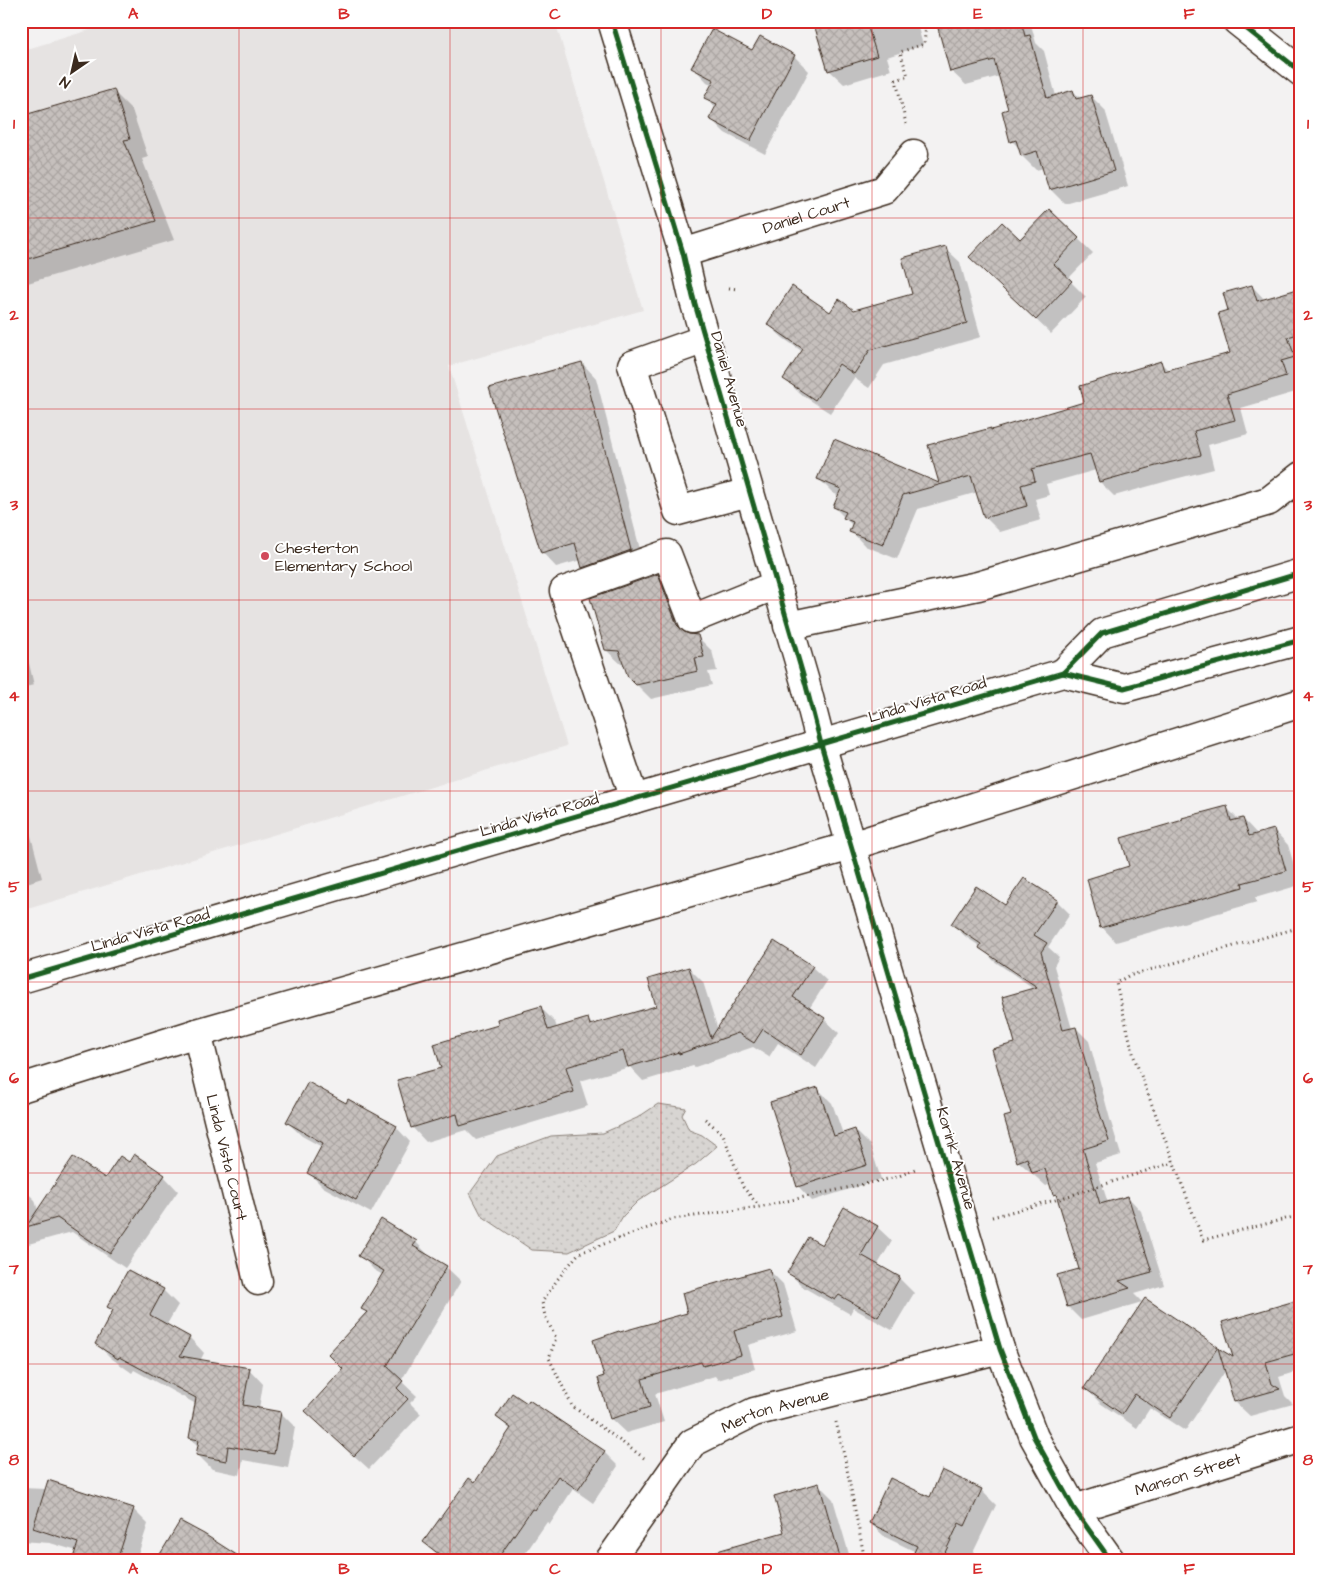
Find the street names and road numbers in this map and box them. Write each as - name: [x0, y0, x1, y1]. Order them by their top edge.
- street label: Daniel Court: [760, 191, 853, 239]
- street label: Daniel Avenue: [705, 329, 753, 430]
- street label: Linda Vista Road: [866, 672, 989, 728]
- street label: Linda Vista Road: [477, 788, 601, 842]
- street label: Linda Vista Road: [88, 903, 212, 957]
- street label: Linda Vista Court: [200, 1092, 253, 1224]
- street label: Korink Avenue: [931, 1104, 981, 1213]
- street label: Merton Avenue: [717, 1383, 832, 1439]
- street label: Manson Street: [1132, 1447, 1244, 1501]

